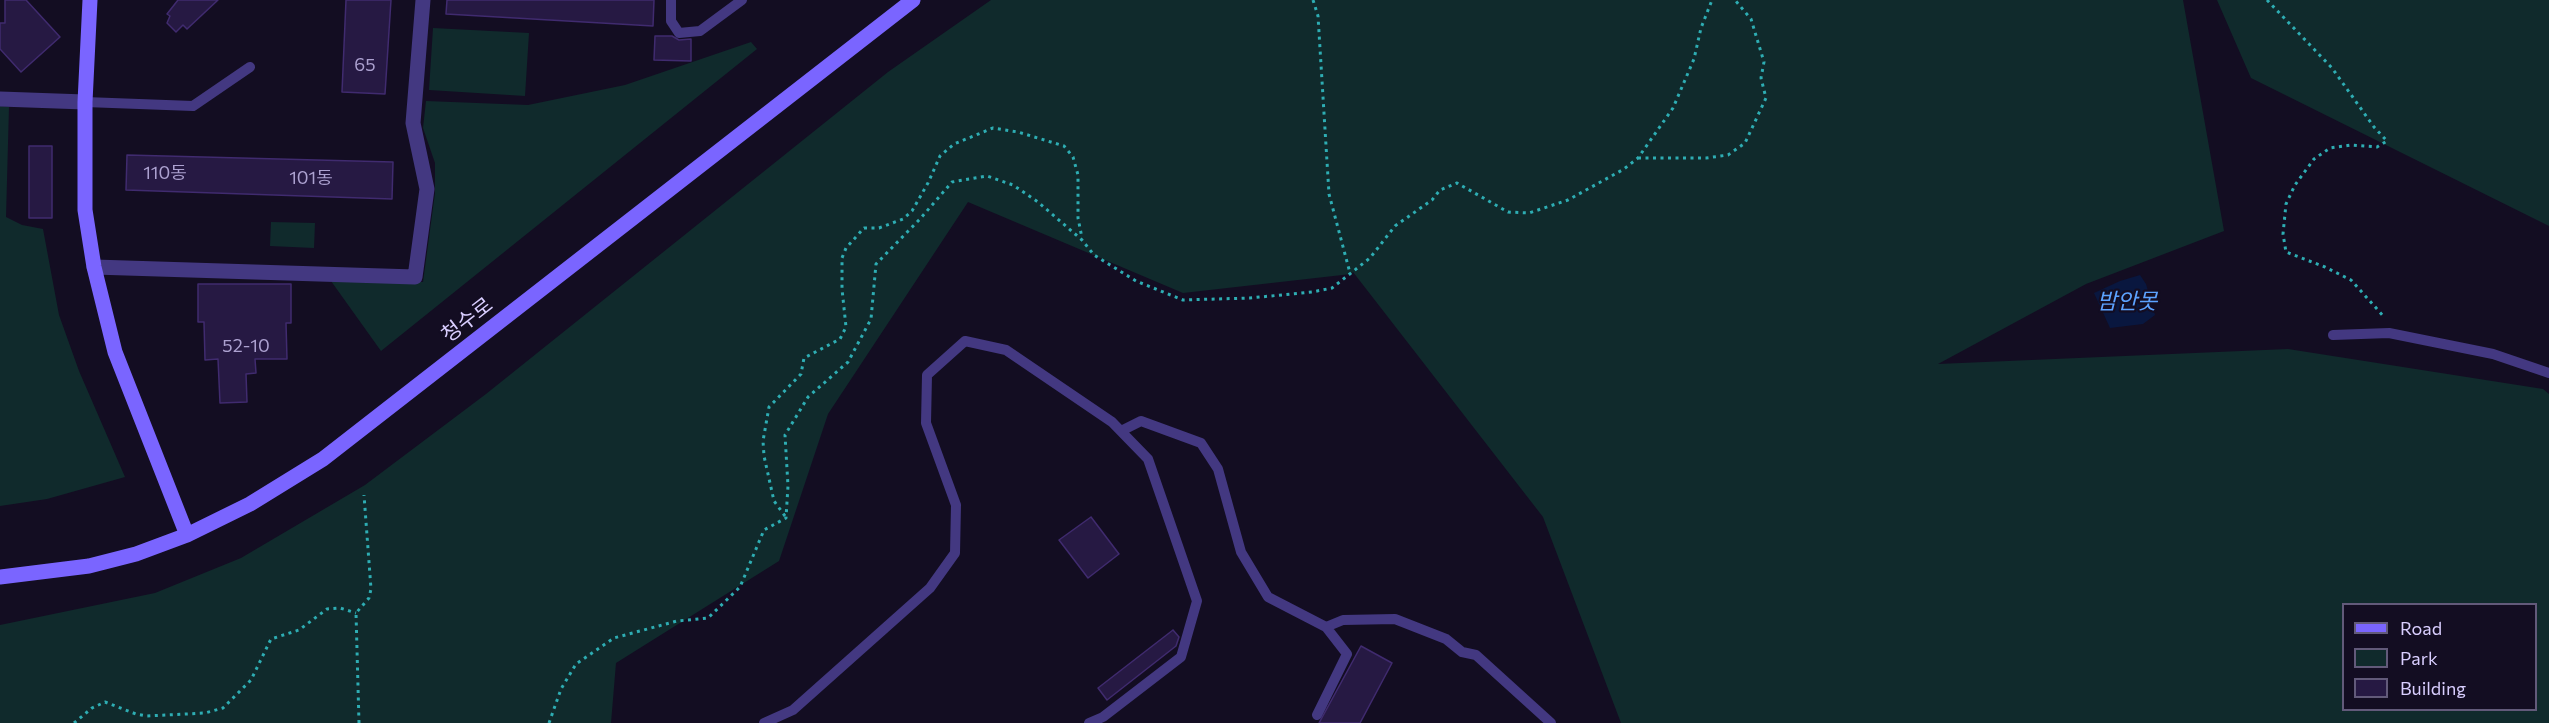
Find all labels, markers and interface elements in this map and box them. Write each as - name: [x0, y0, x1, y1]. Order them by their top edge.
- house number: 65: [354, 54, 376, 76]
- house number: 110동: [143, 162, 187, 184]
- house number: 101동: [289, 167, 333, 189]
- water label: 밤안못: [2097, 289, 2157, 315]
- street label: 청수로: [436, 292, 498, 348]
- house number: 52-10: [222, 335, 270, 357]
- legend: [2342, 603, 2537, 711]
- text: Road: [2400, 617, 2442, 639]
- text: Park: [2400, 647, 2438, 669]
- text: Building: [2400, 677, 2466, 699]

